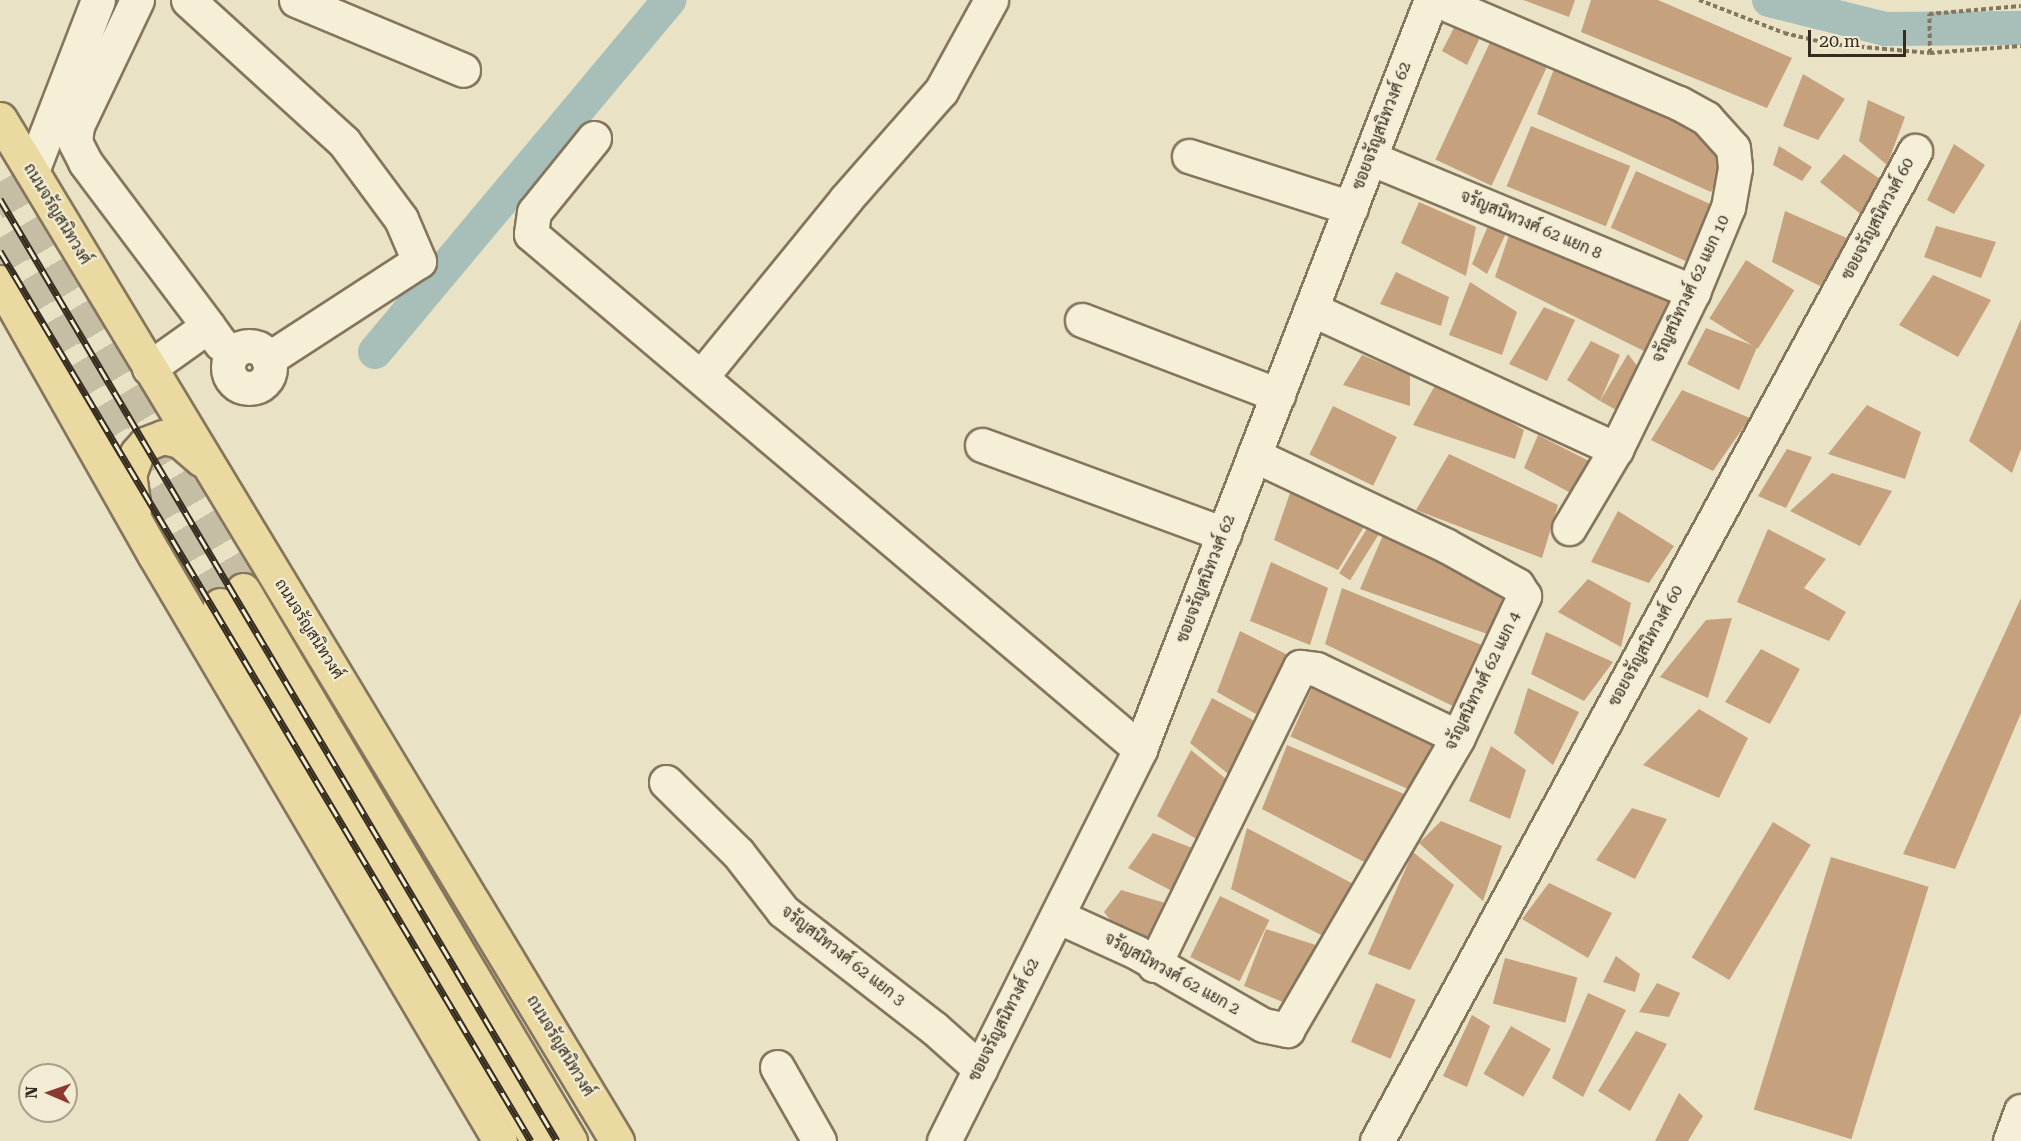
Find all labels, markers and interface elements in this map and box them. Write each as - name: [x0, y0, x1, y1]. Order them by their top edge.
- scale bar: [1811, 18, 1908, 56]
- text: 20 m: [1819, 30, 1860, 51]
- street label: ซอยจรัญสนิทวงศ์ 62: [1349, 59, 1415, 193]
- street label: ซอยจรัญสนิทวงศ์ 60: [1838, 155, 1918, 283]
- street label: ถนนจรัญสนิทวงศ์: [19, 160, 95, 268]
- street label: จรัญสนิทวงศ์ 62 แยก 8: [1457, 187, 1605, 263]
- street label: จรัญสนิทวงศ์ 62 แยก 10: [1648, 212, 1734, 366]
- street label: ซอยจรัญสนิทวงศ์ 62: [1173, 512, 1239, 646]
- street label: ถนนจรัญสนิทวงศ์: [270, 575, 348, 683]
- street label: ซอยจรัญสนิทวงศ์ 60: [1605, 582, 1687, 710]
- street label: จรัญสนิทวงศ์ 62 แยก 4: [1441, 609, 1525, 753]
- street label: จรัญสนิทวงศ์ 62 แยก 3: [777, 902, 909, 1010]
- street label: จรัญสนิทวงศ์ 62 แยก 2: [1101, 929, 1243, 1019]
- street label: ซอยจรัญสนิทวงศ์ 62: [965, 955, 1043, 1085]
- street label: ถนนจรัญสนิทวงศ์: [522, 992, 598, 1100]
- north arrow: [18, 1063, 78, 1123]
- text: N: [22, 1086, 41, 1099]

